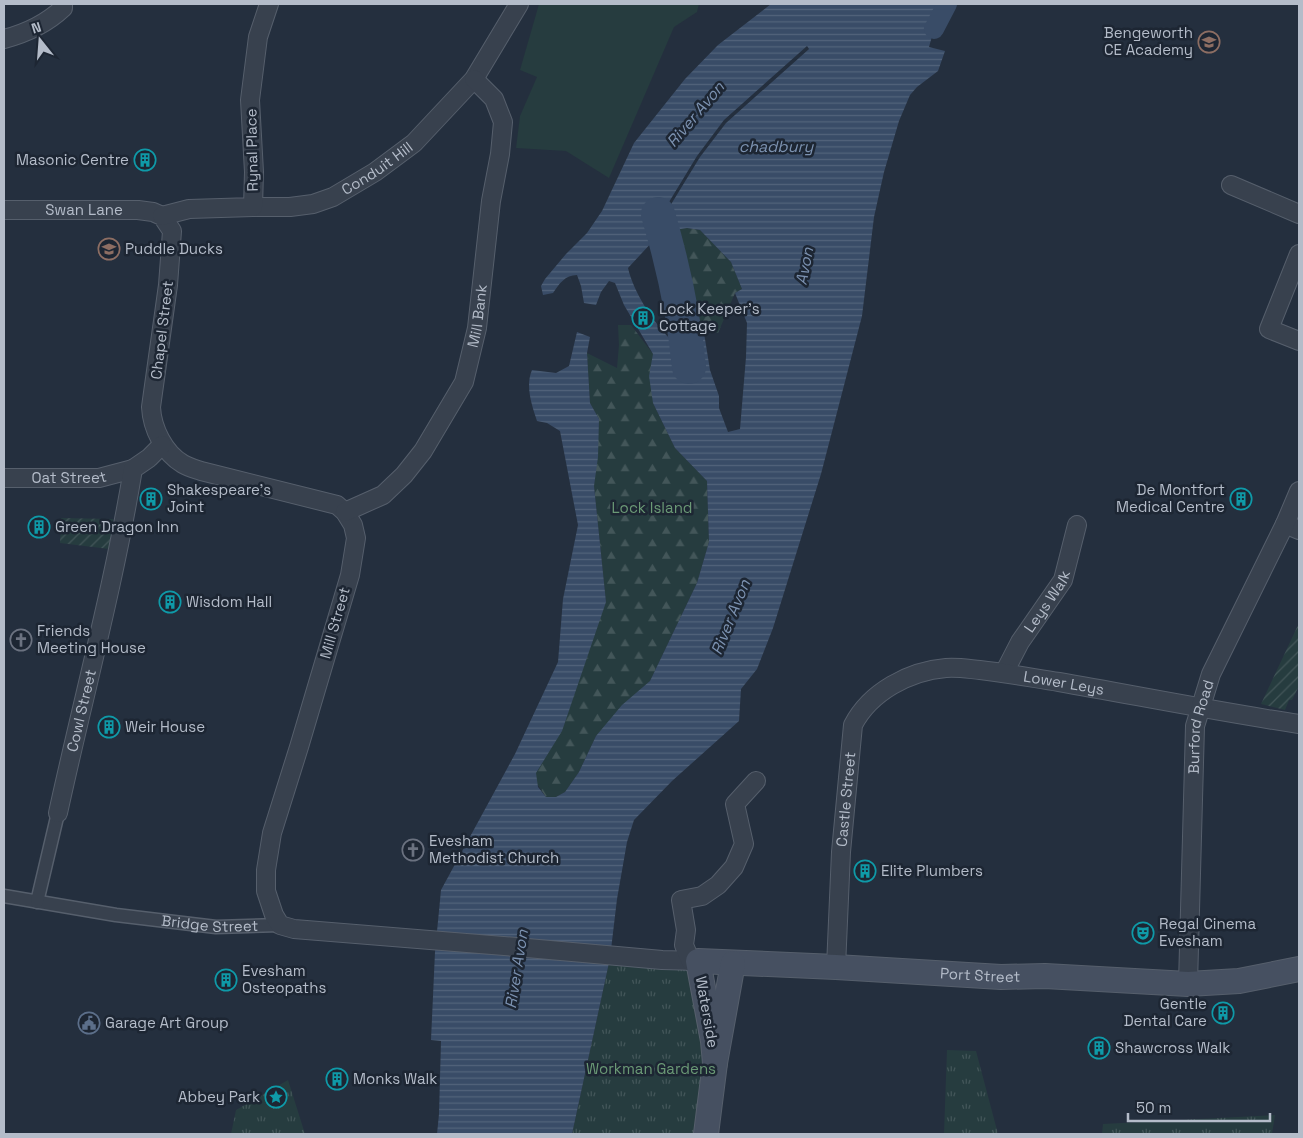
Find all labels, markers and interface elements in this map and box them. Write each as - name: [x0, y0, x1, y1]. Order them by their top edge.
- north arrow: [15, 15, 65, 65]
- text: N: [29, 18, 43, 38]
- place label: Bengeworth CE Academy: [1104, 23, 1193, 59]
- school or university icon: Bengeworth CE Academy: [1197, 30, 1221, 54]
- water label: River Avon: [662, 76, 730, 152]
- street label: Rynal Place: [241, 108, 262, 192]
- water label: chadbury: [739, 136, 814, 157]
- street label: Conduit Hill: [338, 137, 416, 199]
- building icon: Masonic Centre: [133, 148, 157, 172]
- place label: Masonic Centre: [16, 150, 129, 169]
- street label: Swan Lane: [45, 200, 123, 219]
- school or university icon: Puddle Ducks: [97, 237, 121, 261]
- place label: Puddle Ducks: [125, 239, 223, 258]
- water label: Avon: [791, 244, 819, 287]
- street label: Chapel Street: [146, 279, 177, 380]
- street label: Mill Bank: [463, 283, 491, 349]
- place label: Lock Keeper's Cottage: [659, 299, 760, 335]
- building icon: Lock Keeper's Cottage: [631, 306, 655, 330]
- street label: Oat Street: [32, 466, 109, 487]
- place label: Shakespeare's Joint: [167, 480, 271, 516]
- place label: De Montfort Medical Centre: [1116, 480, 1225, 516]
- building icon: Shakespeare's Joint: [139, 487, 163, 511]
- building icon: De Montfort Medical Centre: [1229, 487, 1253, 511]
- park label: Lock Island: [611, 498, 693, 517]
- building icon: Green Dragon Inn: [27, 515, 51, 539]
- place label: Green Dragon Inn: [55, 517, 179, 536]
- street label: Leys Walk: [1019, 569, 1074, 636]
- water label: River Avon: [706, 575, 756, 658]
- street label: Mill Street: [315, 585, 354, 661]
- building icon: Wisdom Hall: [158, 590, 182, 614]
- place label: Wisdom Hall: [186, 592, 272, 611]
- place label: Friends Meeting House: [37, 621, 146, 657]
- church icon: Friends Meeting House: [9, 628, 33, 652]
- street label: Lower Leys: [1022, 666, 1106, 699]
- street label: Cowl Street: [62, 667, 100, 754]
- street label: Burford Road: [1184, 677, 1218, 774]
- building icon: Weir House: [97, 715, 121, 739]
- place label: Weir House: [125, 717, 205, 736]
- street label: Castle Street: [832, 751, 859, 848]
- place label: Evesham Methodist Church: [429, 831, 559, 867]
- church icon: Evesham Methodist Church: [401, 838, 425, 862]
- building icon: Elite Plumbers: [853, 859, 877, 883]
- place label: Elite Plumbers: [881, 861, 983, 880]
- street label: Bridge Street: [160, 911, 259, 936]
- place label: Regal Cinema Evesham: [1159, 914, 1256, 950]
- theatre icon: Regal Cinema Evesham: [1131, 921, 1155, 945]
- water label: River Avon: [500, 927, 533, 1010]
- place label: Evesham Osteopaths: [242, 961, 326, 997]
- street label: Port Street: [939, 963, 1021, 986]
- building icon: Evesham Osteopaths: [214, 968, 238, 992]
- street label: Waterside: [692, 975, 723, 1049]
- place label: Gentle Dental Care: [1124, 994, 1207, 1030]
- building icon: Gentle Dental Care: [1211, 1001, 1235, 1025]
- public building icon: Garage Art Group: [77, 1011, 101, 1035]
- place label: Garage Art Group: [105, 1013, 229, 1032]
- building icon: Shawcross Walk: [1087, 1036, 1111, 1060]
- place label: Shawcross Walk: [1115, 1038, 1230, 1057]
- park label: Workman Gardens: [586, 1059, 716, 1078]
- building icon: Monks Walk: [325, 1067, 349, 1091]
- place label: Monks Walk: [353, 1069, 437, 1088]
- place icon: Abbey Park: [264, 1085, 288, 1109]
- place label: Abbey Park: [178, 1087, 260, 1106]
- scale bar: [1128, 1090, 1270, 1122]
- text: 50 m: [1136, 1098, 1171, 1117]

